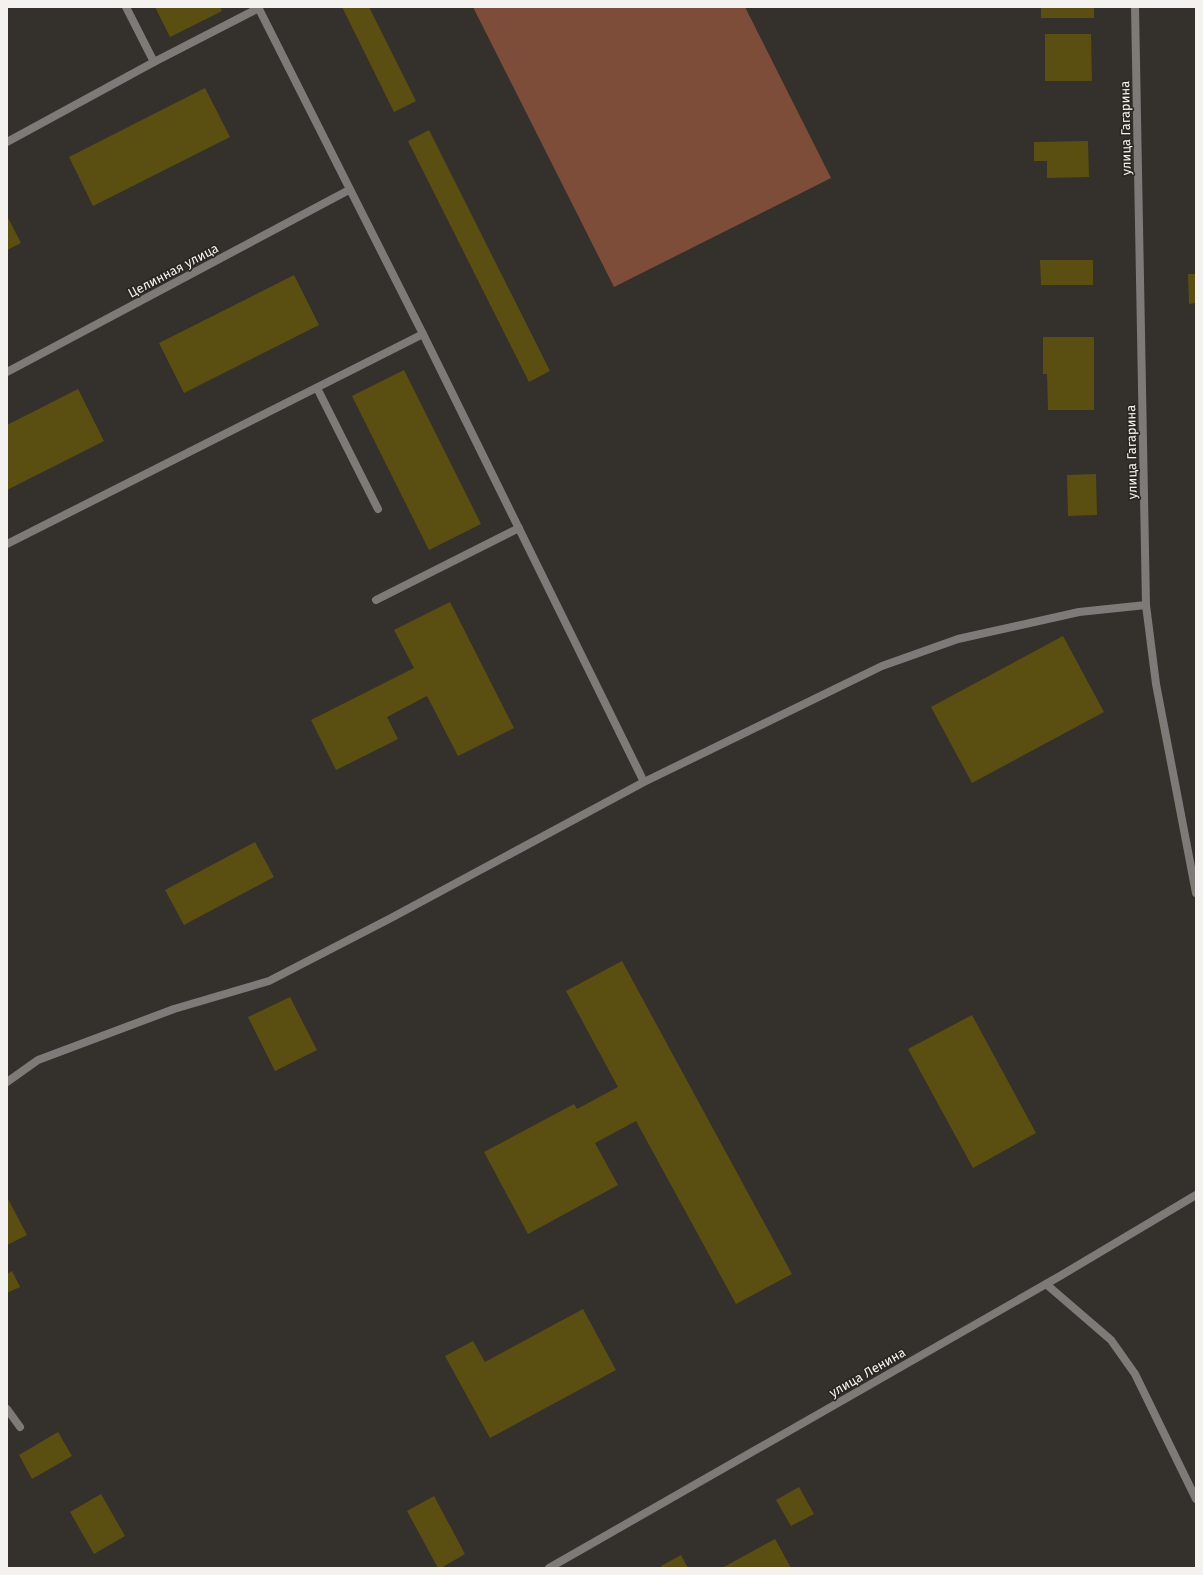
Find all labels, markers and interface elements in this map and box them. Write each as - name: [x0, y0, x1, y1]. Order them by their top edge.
- street label: улица Гагарина: [1117, 81, 1134, 175]
- street label: Целинная улица: [125, 240, 221, 301]
- street label: улица Гагарина: [1123, 405, 1140, 499]
- street label: улица Ленина: [826, 1345, 908, 1400]

